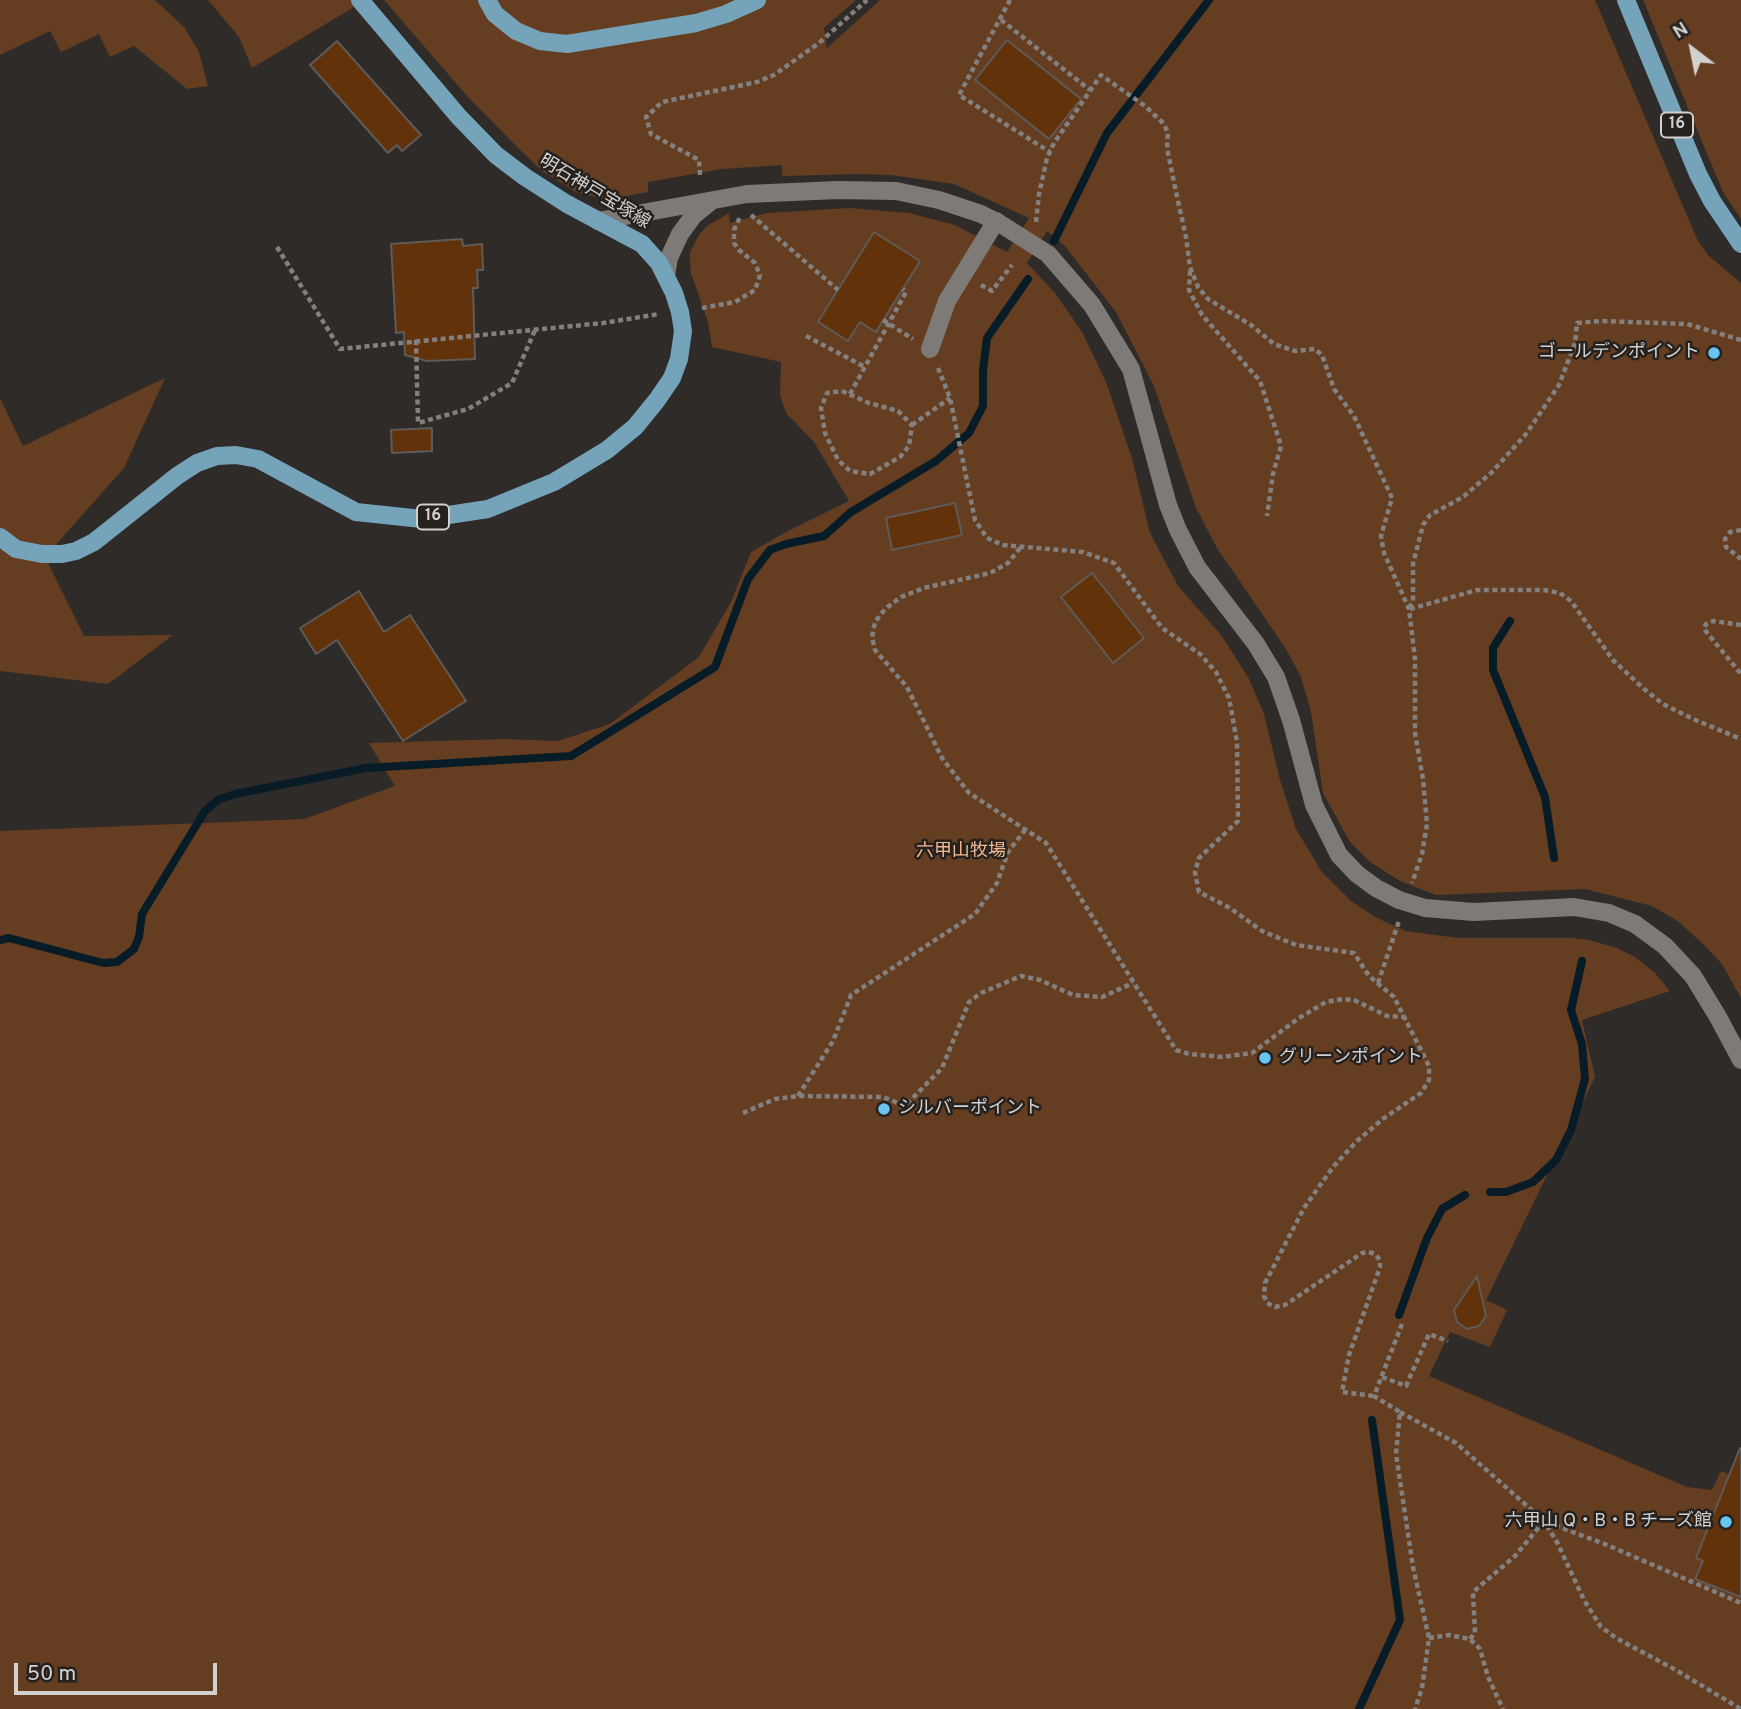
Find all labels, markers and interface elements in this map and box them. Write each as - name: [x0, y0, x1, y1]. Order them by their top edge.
- north arrow: [1657, 14, 1727, 84]
- text: N: [1669, 17, 1693, 45]
- road number: 16: [1661, 113, 1693, 138]
- street label: 明石神戸宝塚線: [534, 151, 654, 235]
- place label: ゴールデンポイント: [1538, 342, 1700, 364]
- marker: ゴールデンポイント: [1706, 345, 1722, 361]
- road number: 16: [417, 504, 449, 530]
- park label: 六甲山牧場: [916, 841, 1006, 863]
- place label: グリーンポイント: [1279, 1047, 1423, 1069]
- marker: グリーンポイント: [1257, 1050, 1273, 1066]
- place label: シルバーポイント: [898, 1098, 1042, 1120]
- marker: シルバーポイント: [876, 1101, 892, 1117]
- place label: 六甲山 Q・B・B チーズ館: [1505, 1511, 1712, 1533]
- marker: 六甲山 Q・B・B チーズ館: [1718, 1514, 1734, 1530]
- scale bar: [18, 1650, 220, 1694]
- text: 50 m: [27, 1661, 76, 1688]

